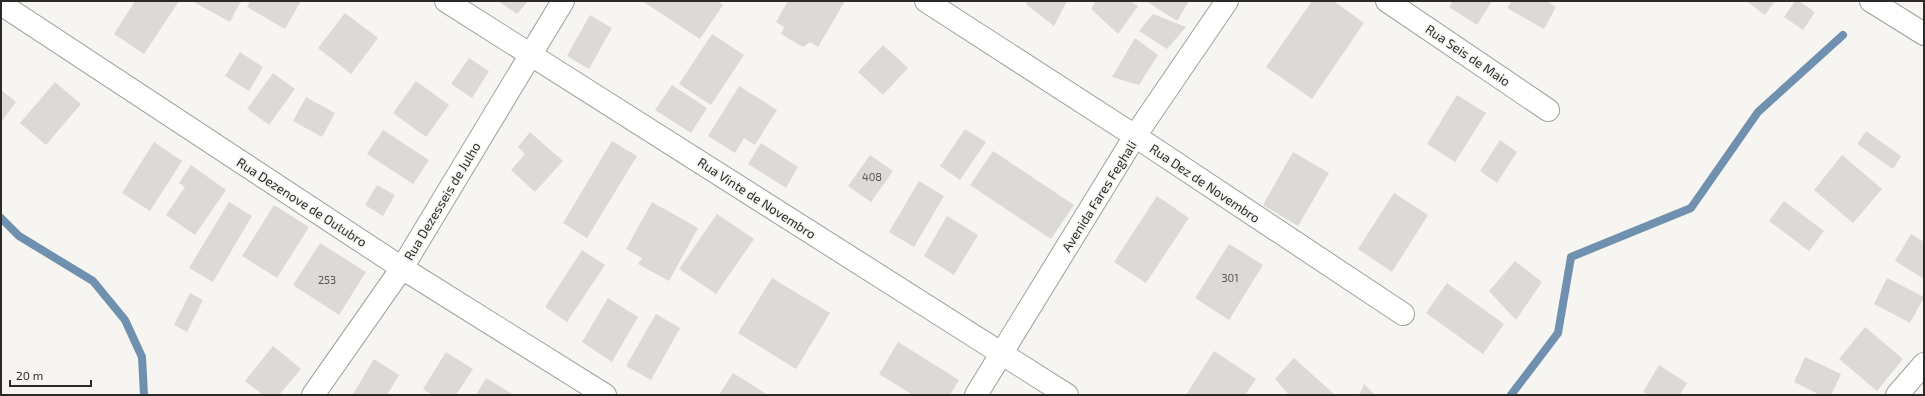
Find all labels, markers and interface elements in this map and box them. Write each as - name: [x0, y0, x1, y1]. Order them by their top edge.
- street label: Rua Seis de Maio: [1423, 21, 1513, 89]
- street label: Avenida Fares Feghali: [1058, 137, 1140, 255]
- street label: Rua Dezesseis de Julho: [400, 139, 484, 263]
- street label: Rua Dez de Novembro: [1147, 140, 1263, 226]
- street label: Rua Dezenove de Outubro: [234, 154, 370, 250]
- street label: Rua Vinte de Novembro: [695, 154, 819, 242]
- house number: 408: [862, 170, 882, 183]
- house number: 301: [1221, 271, 1239, 284]
- house number: 253: [318, 273, 336, 286]
- scale bar: [10, 362, 91, 388]
- text: 20 m: [16, 368, 43, 382]

